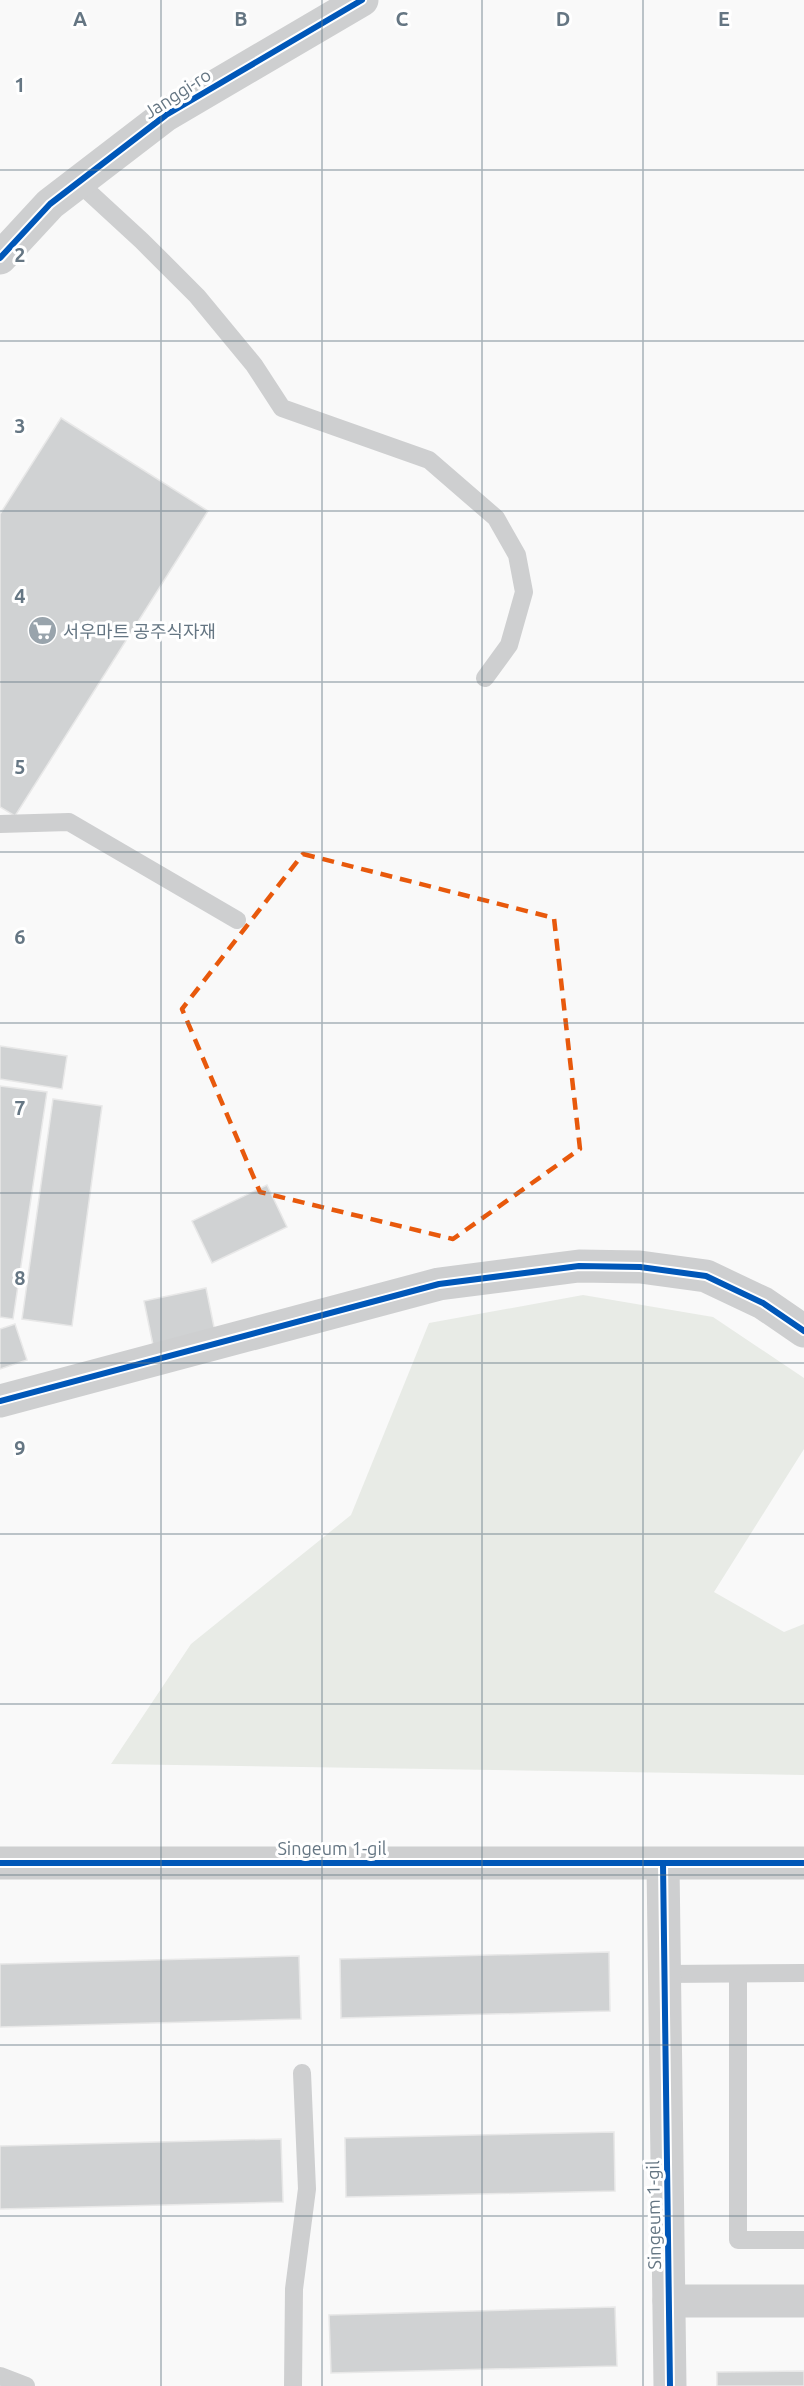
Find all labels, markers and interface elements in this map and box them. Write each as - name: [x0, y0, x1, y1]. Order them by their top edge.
- text: A: [73, 7, 87, 30]
- text: B: [234, 7, 248, 30]
- text: C: [396, 7, 409, 30]
- text: D: [556, 7, 570, 30]
- text: E: [718, 7, 730, 30]
- street label: Janggi-ro: [140, 64, 214, 122]
- text: 1: [14, 73, 26, 96]
- text: 2: [14, 243, 26, 266]
- text: 3: [14, 414, 26, 437]
- text: 4: [14, 584, 26, 607]
- supermarket icon: 서우마트 공주식자재: [26, 615, 58, 647]
- place label: 서우마트 공주식자재: [63, 621, 216, 641]
- text: 5: [14, 755, 26, 778]
- text: 6: [14, 925, 26, 948]
- text: 7: [14, 1096, 26, 1119]
- text: 8: [14, 1266, 26, 1289]
- text: 9: [14, 1436, 26, 1459]
- street label: Singeum 1-gil: [277, 1838, 387, 1858]
- street label: Singeum 1-gil: [642, 2160, 664, 2270]

